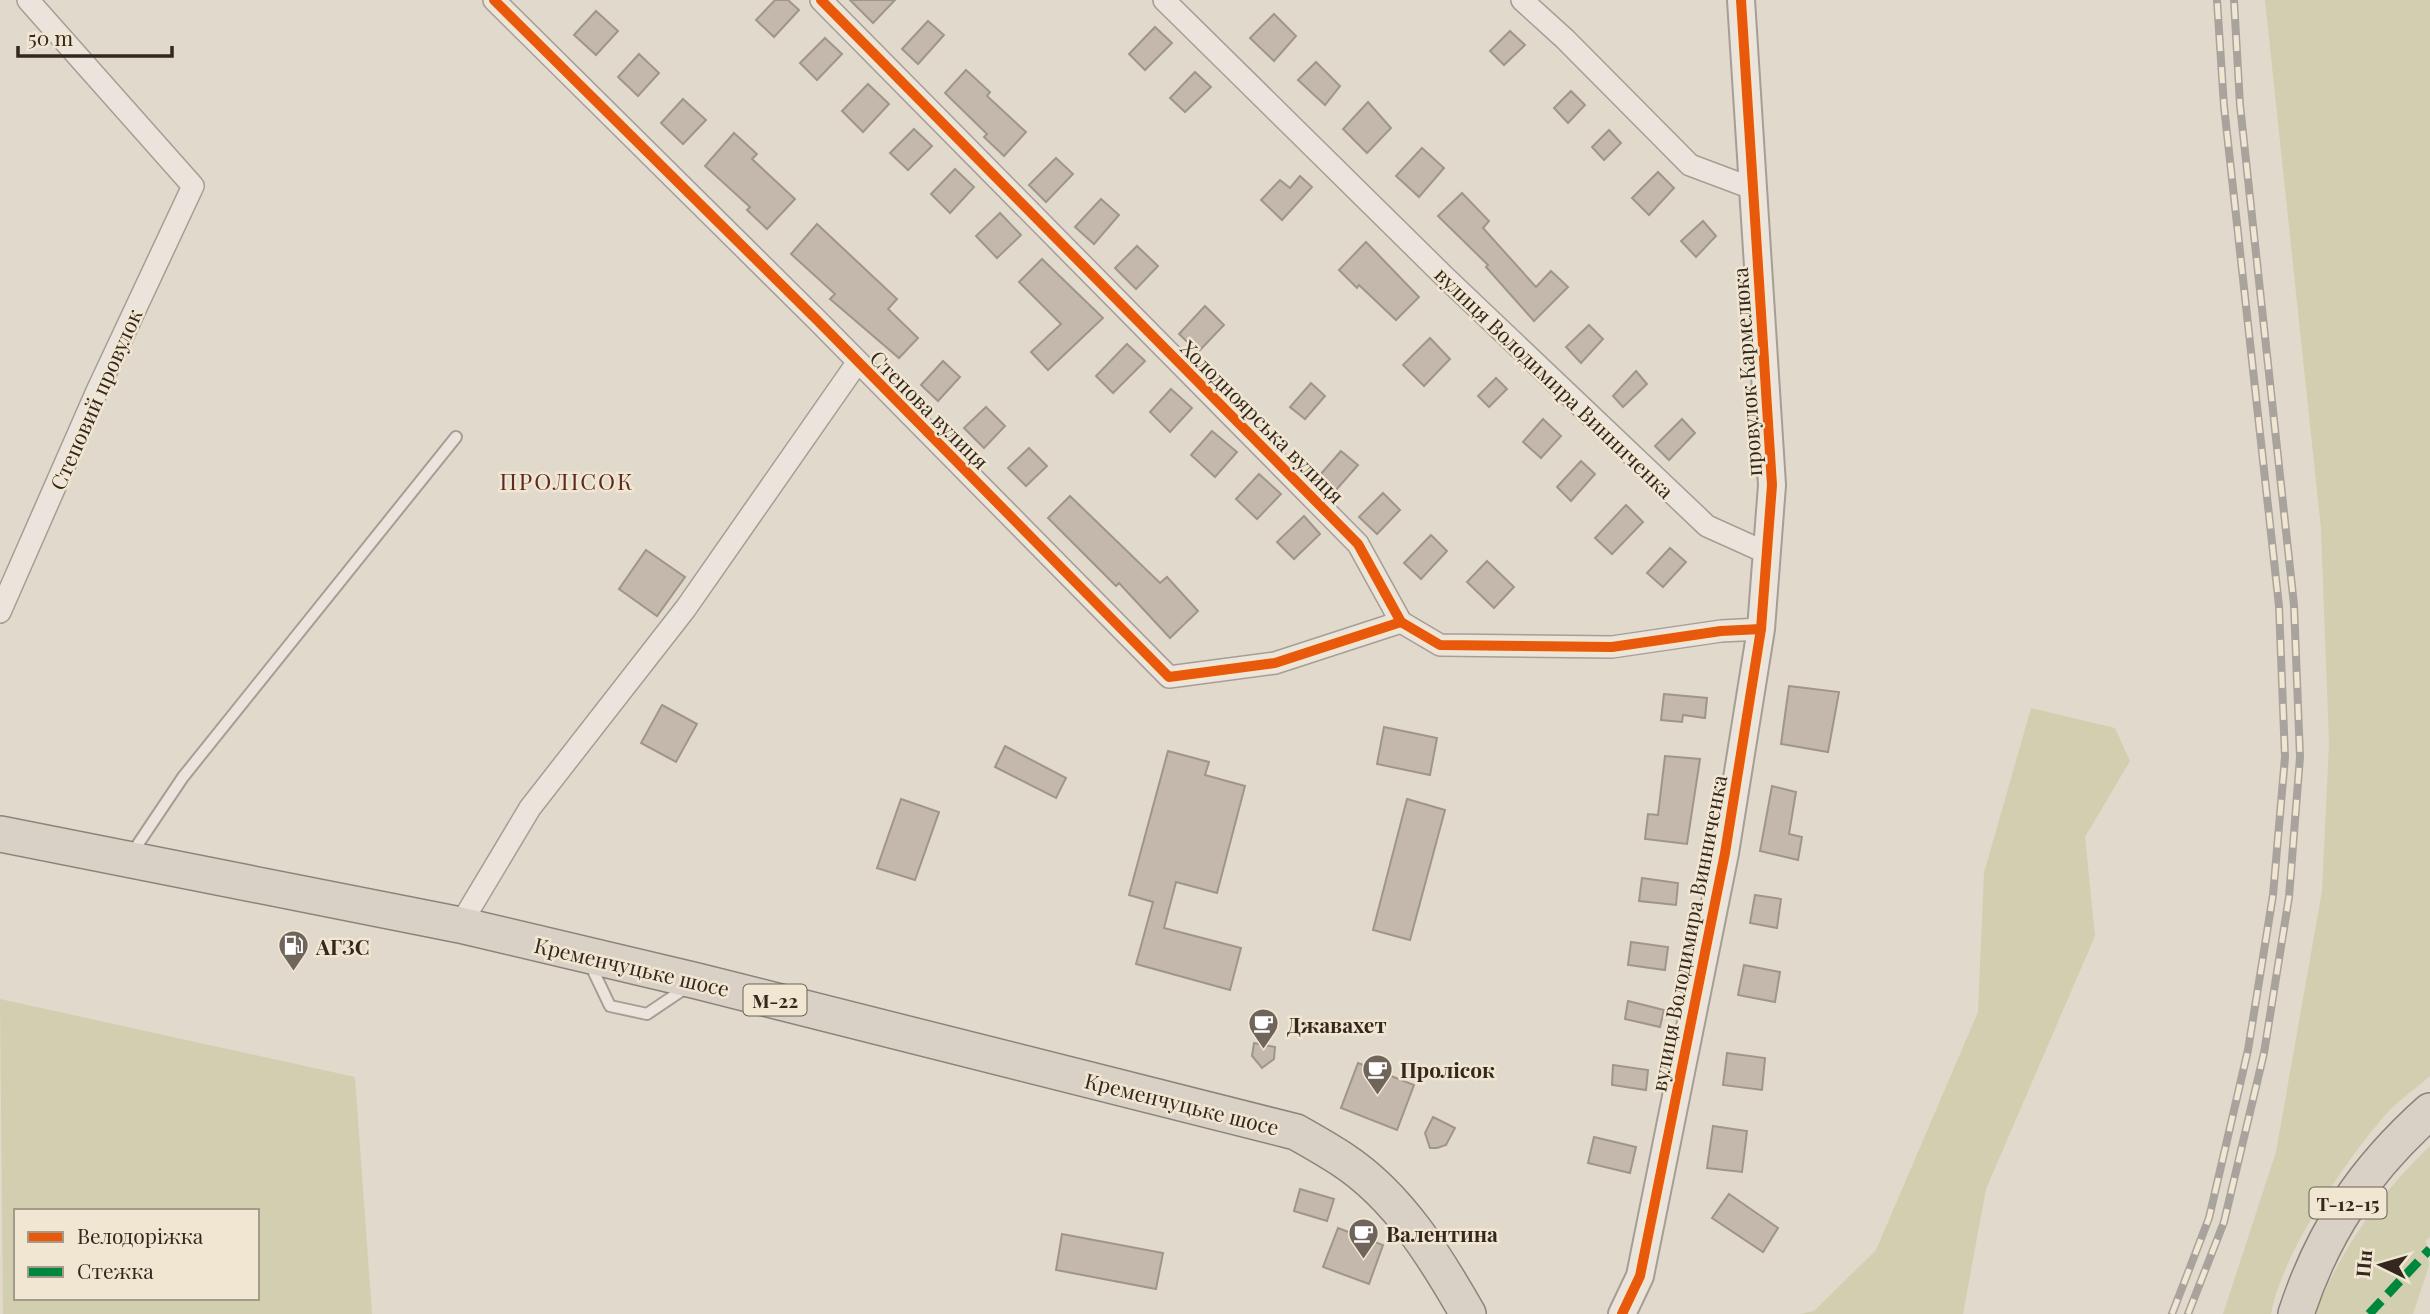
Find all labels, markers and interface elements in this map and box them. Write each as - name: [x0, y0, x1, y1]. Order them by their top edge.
- scale bar: [18, 14, 172, 58]
- text: 50 m: [28, 23, 74, 51]
- street label: вулиця Володимира Винниченка: [1429, 260, 1681, 504]
- street label: провулок Кармелюка: [1725, 266, 1767, 477]
- street label: Степовий провулок: [42, 304, 148, 494]
- street label: Холодноярська вулиця: [1175, 333, 1351, 509]
- street label: Степова вулиця: [865, 344, 995, 474]
- district label: ПРОЛІСОК: [499, 465, 635, 496]
- street label: вулиця Володимира Винниченка: [1644, 772, 1733, 1094]
- fuel station icon: АГЗС: [276, 929, 310, 973]
- street label: Кременчуцьке шосе: [532, 930, 732, 1002]
- place label: АГЗС: [315, 932, 369, 960]
- road number: М-22: [744, 984, 806, 1016]
- cafe icon: Джавахет: [1247, 1007, 1281, 1051]
- place label: Джавахет: [1287, 1010, 1387, 1038]
- cafe icon: Пролісок: [1360, 1052, 1394, 1096]
- place label: Пролісок: [1400, 1055, 1495, 1083]
- street label: Кременчуцьке шосе: [1082, 1065, 1282, 1141]
- road number: Т-12-15: [2310, 1188, 2386, 1218]
- legend: [14, 1209, 259, 1300]
- cafe icon: Валентина: [1346, 1216, 1380, 1260]
- place label: Валентина: [1386, 1219, 1498, 1247]
- text: Велодоріжка: [77, 1221, 204, 1249]
- north arrow: [2346, 1230, 2416, 1300]
- text: Пн: [2349, 1249, 2377, 1278]
- text: Стежка: [77, 1256, 154, 1284]

